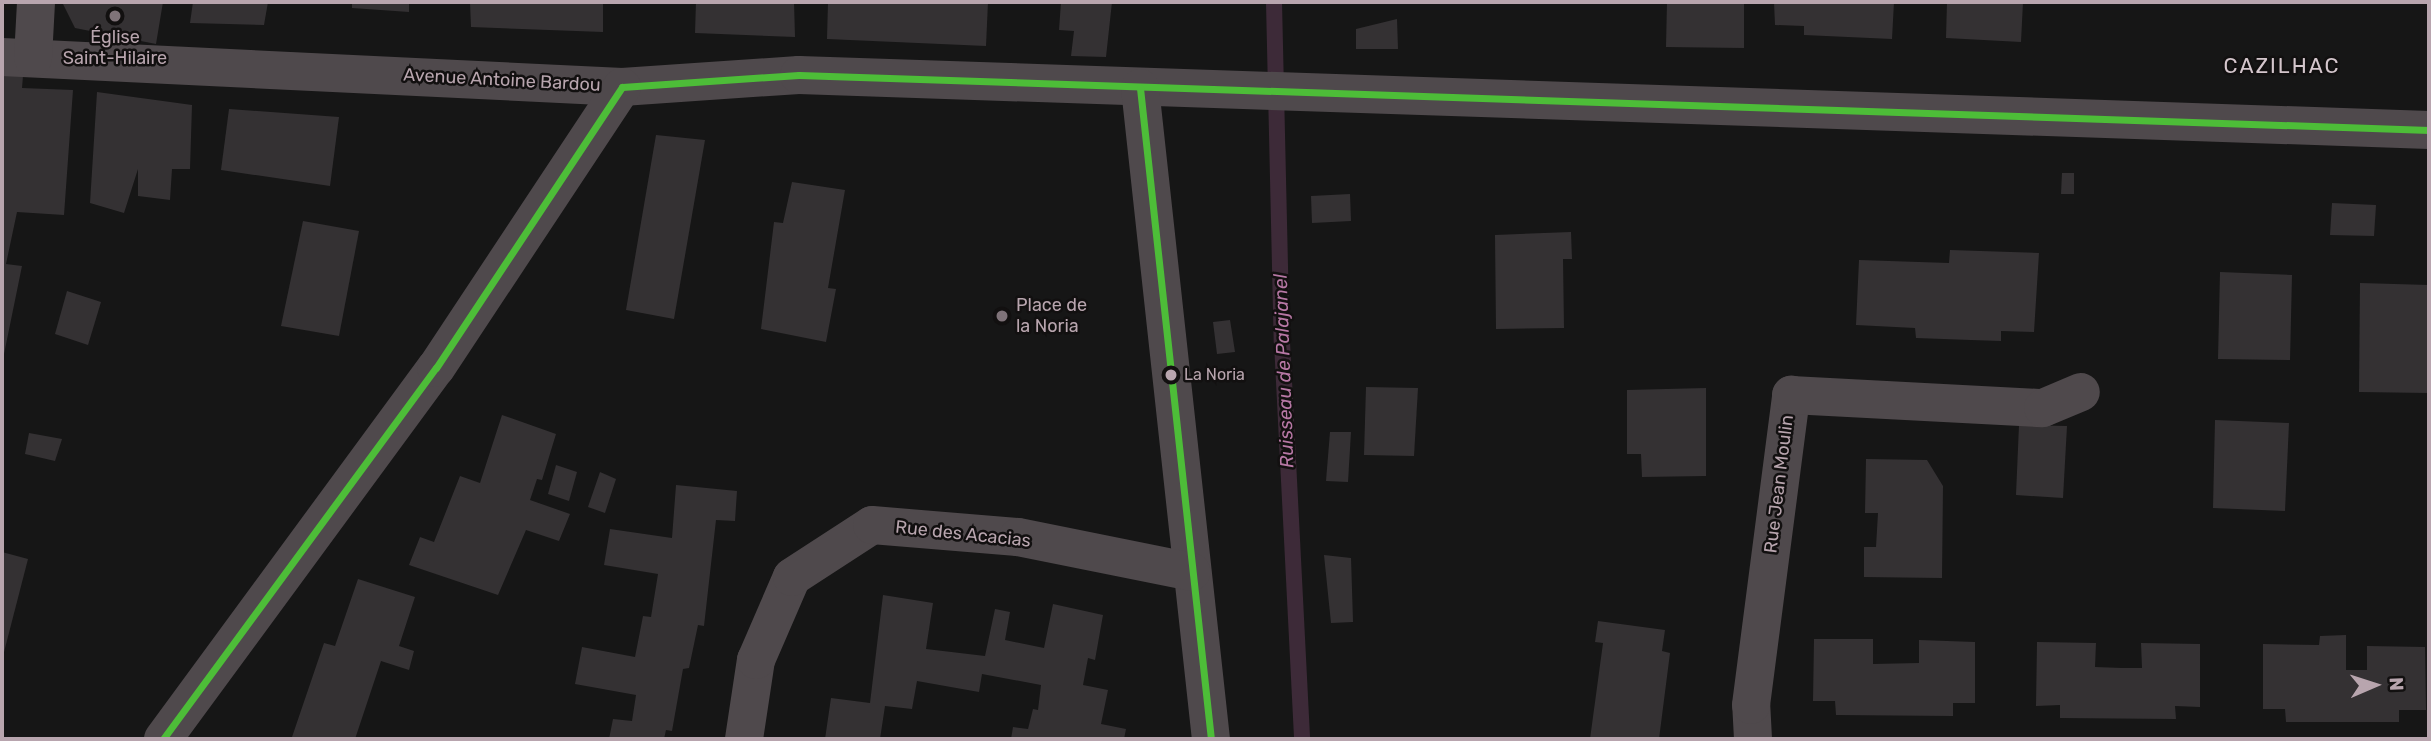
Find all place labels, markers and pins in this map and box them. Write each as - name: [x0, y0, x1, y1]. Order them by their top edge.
- marker: Église Saint-Hilaire: [107, 8, 123, 24]
- place label: Église Saint-Hilaire: [63, 27, 167, 70]
- place label: Place de la Noria: [1016, 295, 1087, 338]
- marker: Place de la Noria: [994, 308, 1010, 324]
- place label: La Noria: [1184, 365, 1245, 385]
- marker: La Noria: [1164, 368, 1178, 382]

